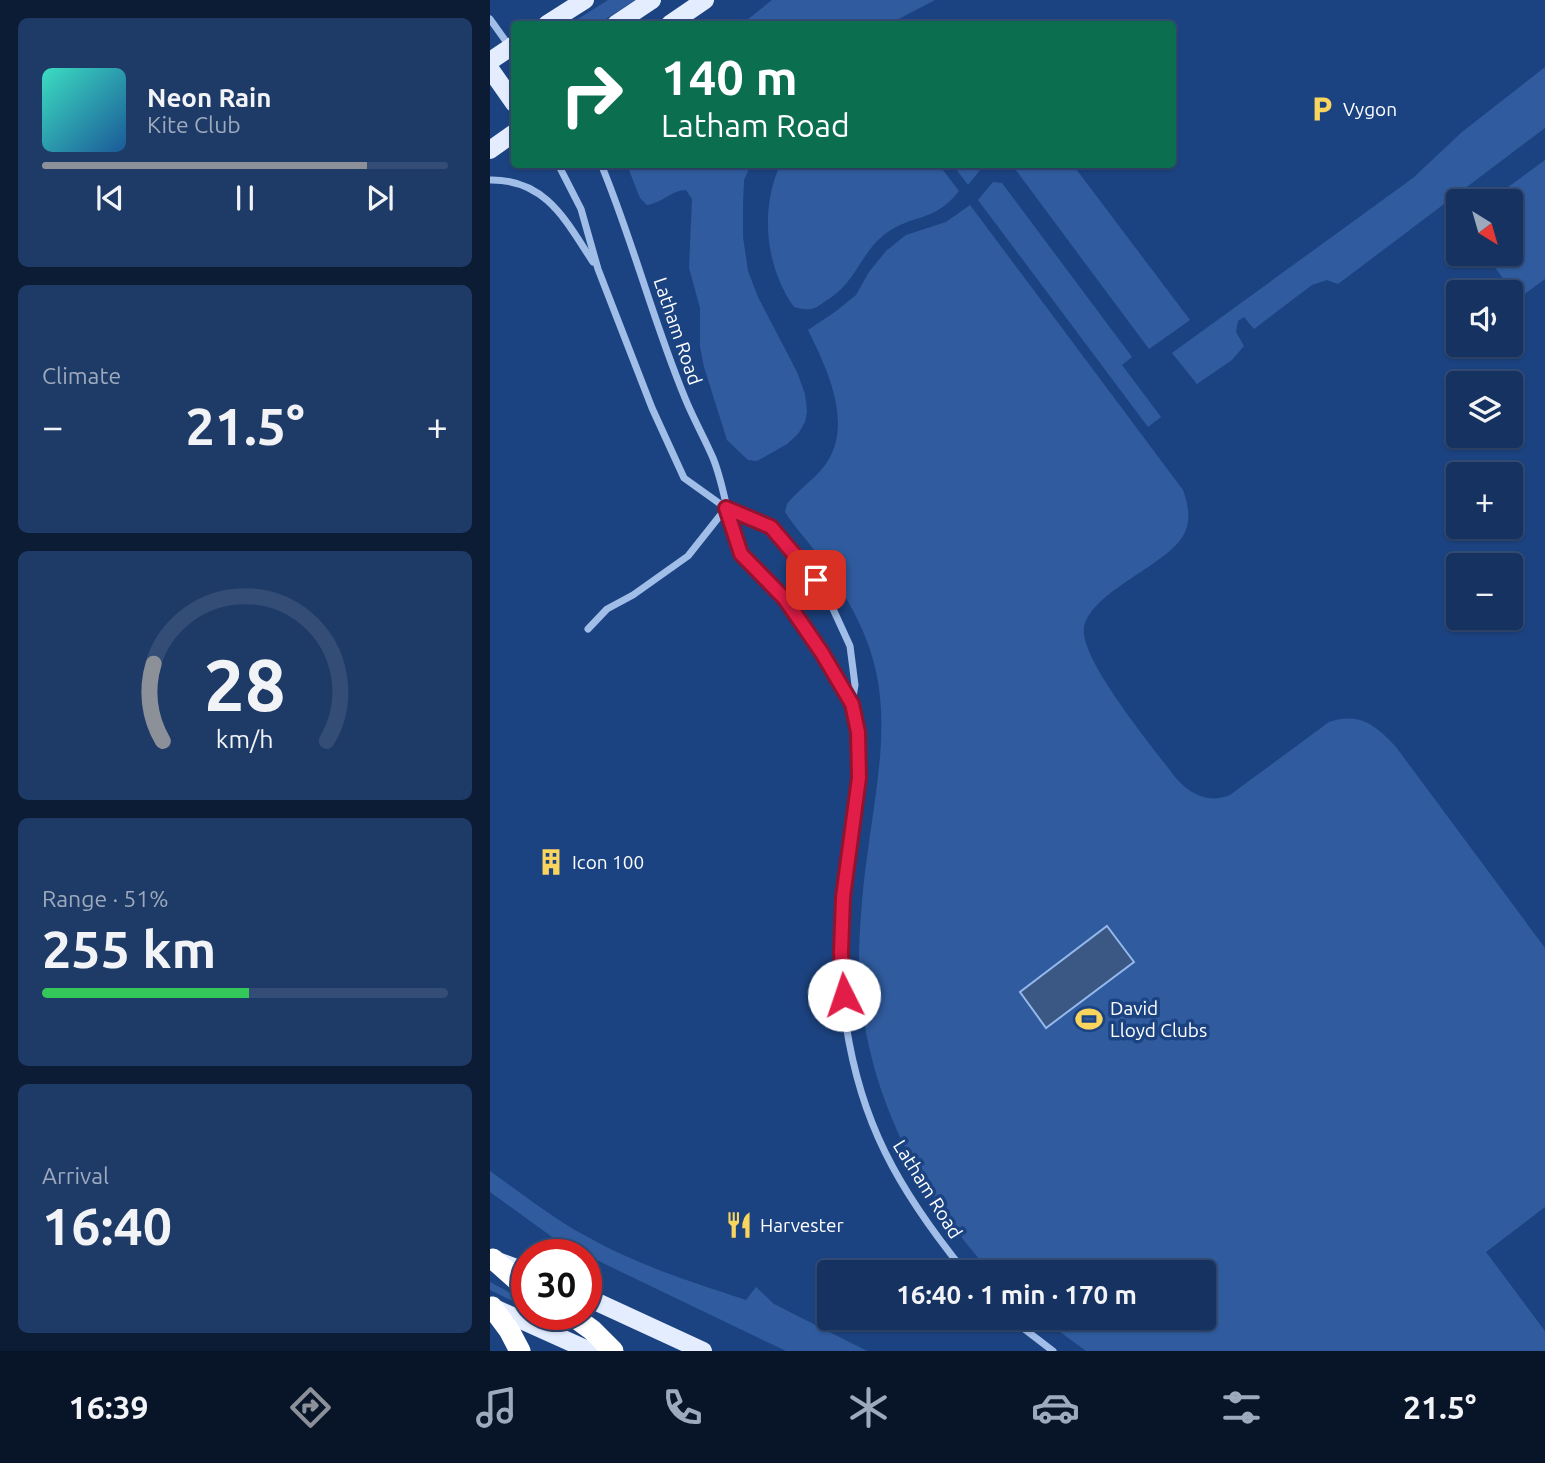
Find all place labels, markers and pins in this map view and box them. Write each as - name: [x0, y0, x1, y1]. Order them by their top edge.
- parking icon: Vygon: [1307, 94, 1337, 124]
- place label: Vygon: [1343, 98, 1397, 120]
- pin: [786, 550, 846, 610]
- building icon: Icon 100: [536, 847, 566, 877]
- place label: Icon 100: [572, 851, 644, 873]
- place label: David Lloyd Clubs: [1110, 997, 1207, 1041]
- sports icon: David Lloyd Clubs: [1074, 1004, 1104, 1034]
- restaurant icon: Harvester: [724, 1210, 754, 1240]
- place label: Harvester: [760, 1214, 844, 1236]

